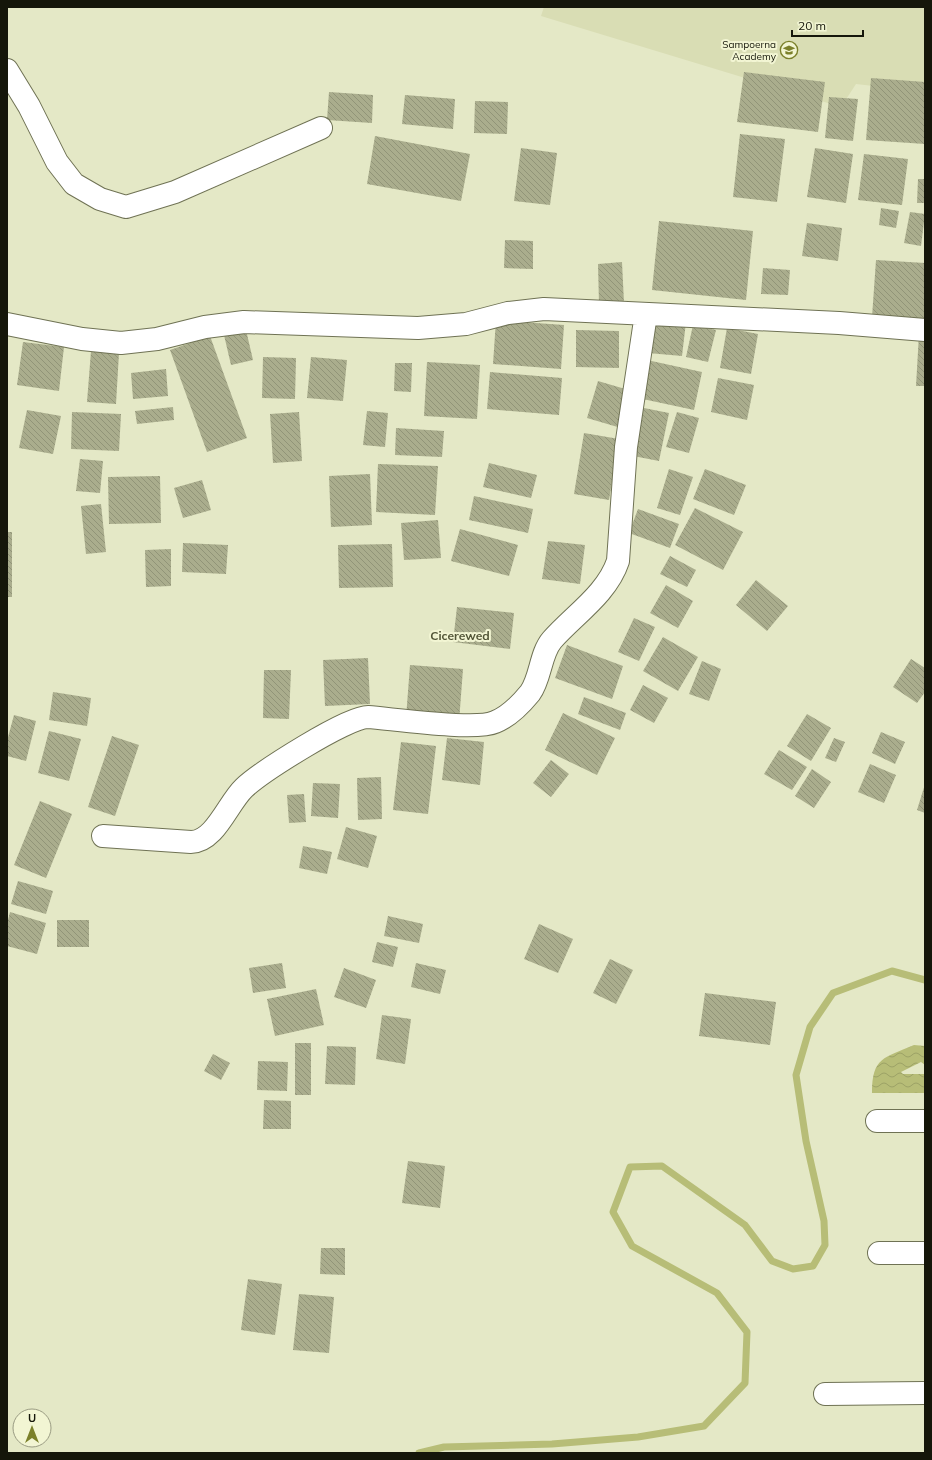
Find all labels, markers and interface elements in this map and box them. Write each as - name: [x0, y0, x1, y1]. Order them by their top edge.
- scale bar: [792, 12, 863, 38]
- text: 20 m: [798, 18, 826, 33]
- place label: Sampoerna Academy: [722, 38, 777, 63]
- school or university icon: Sampoerna Academy: [779, 40, 799, 60]
- district label: Cicerewed: [430, 628, 490, 643]
- north arrow: [12, 1408, 52, 1448]
- text: U: [28, 1411, 36, 1425]

